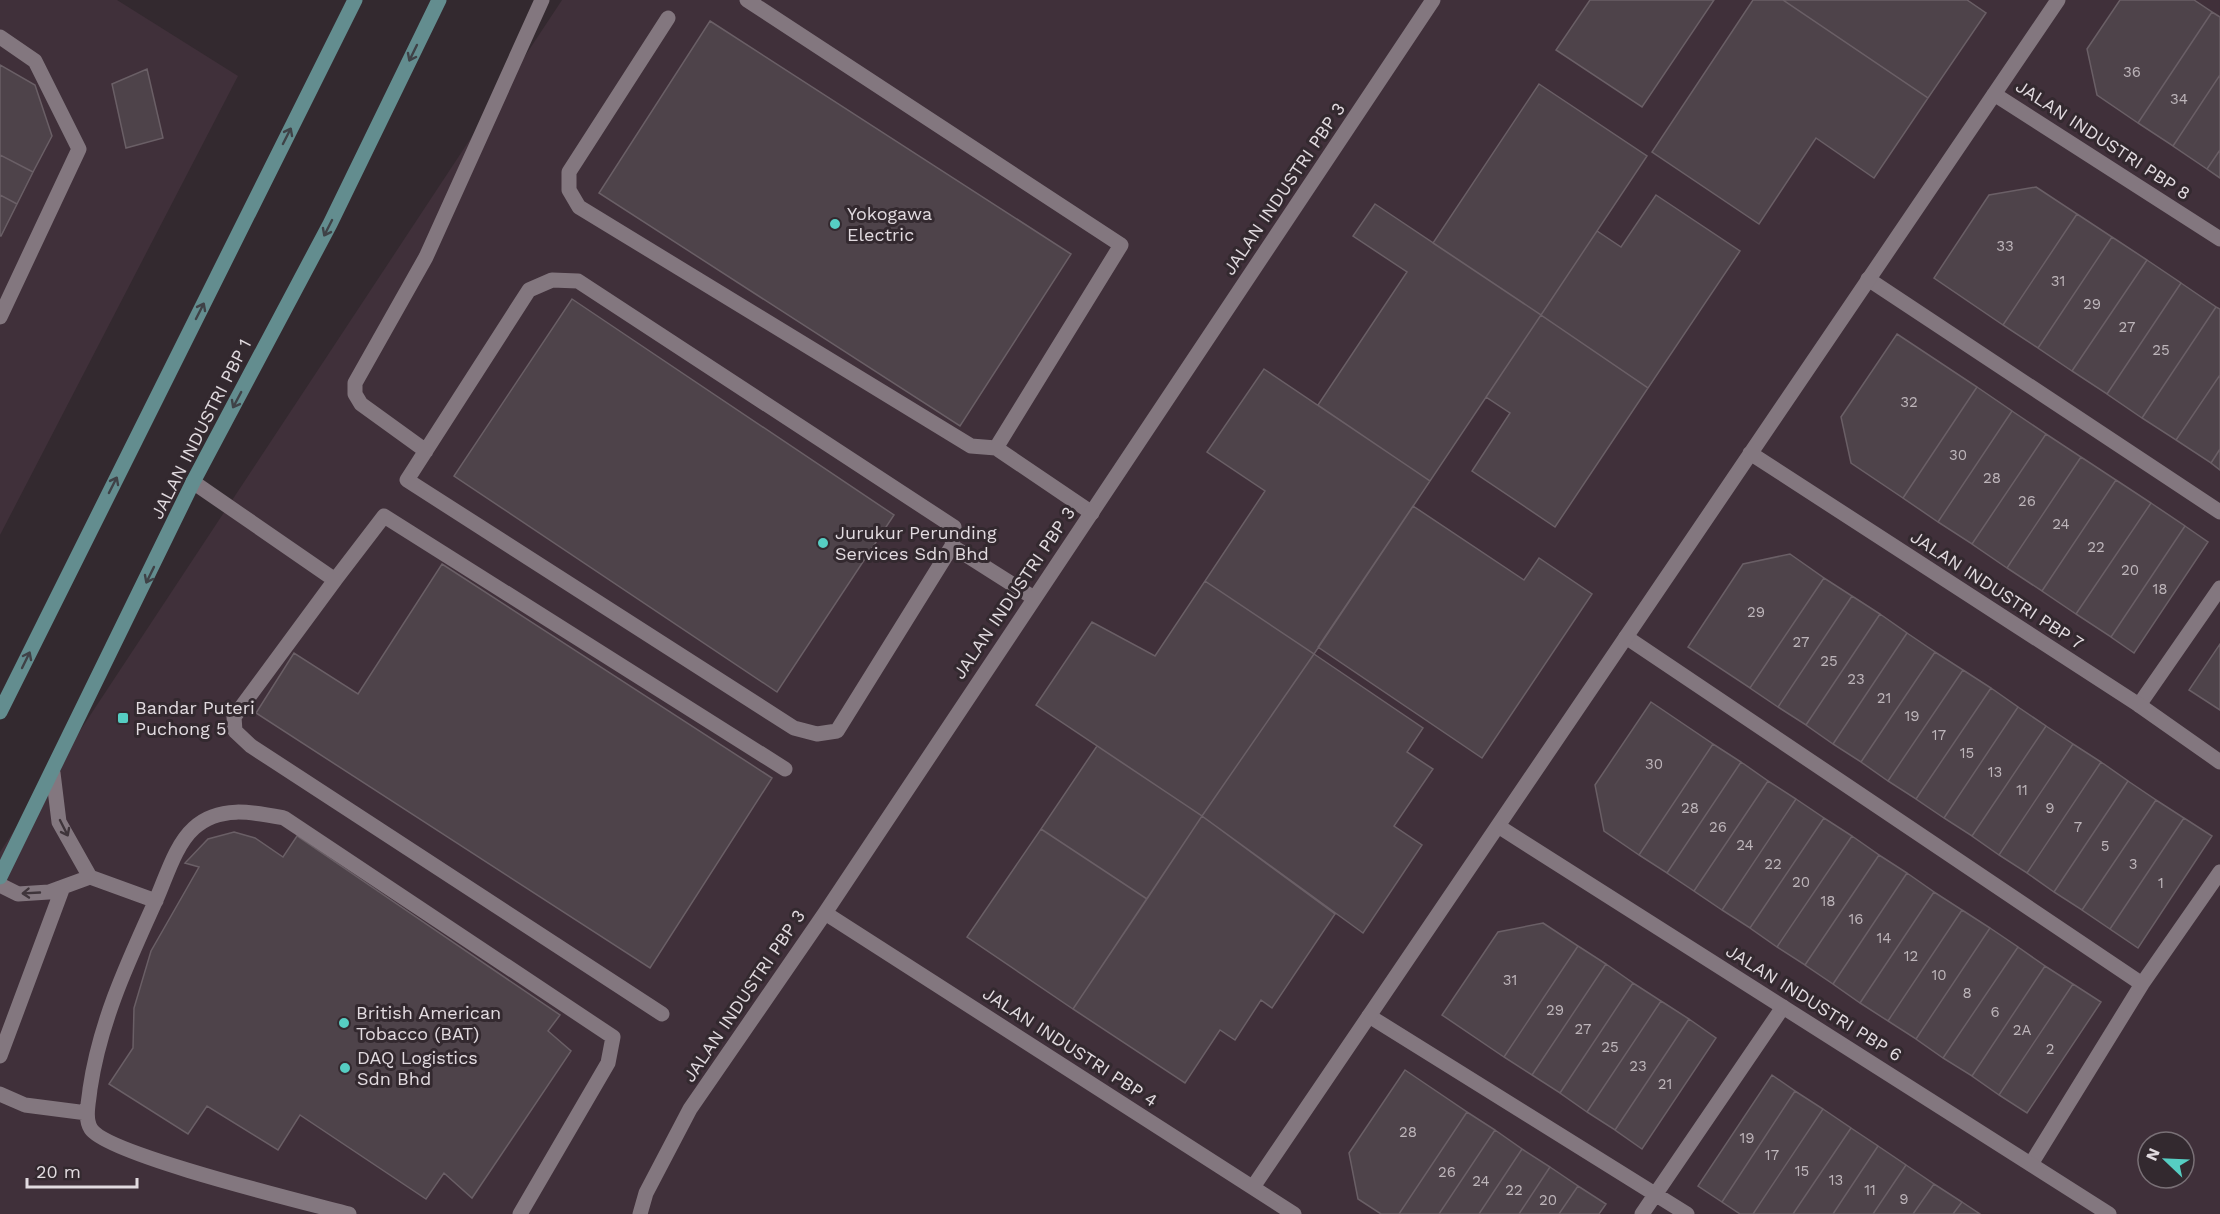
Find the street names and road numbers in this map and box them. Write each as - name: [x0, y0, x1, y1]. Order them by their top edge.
- street label: JALAN INDUSTRI PBP 8: [2012, 75, 2194, 204]
- street label: JALAN INDUSTRI PBP 3: [1218, 99, 1349, 279]
- street label: JALAN INDUSTRI PBP 1: [146, 335, 255, 522]
- street label: JALAN INDUSTRI PBP 3: [948, 503, 1079, 683]
- street label: JALAN INDUSTRI PBP 7: [1907, 526, 2088, 653]
- street label: JALAN INDUSTRI PBP 3: [678, 906, 809, 1086]
- street label: JALAN INDUSTRI PBP 6: [1722, 940, 1906, 1065]
- street label: JALAN INDUSTRI PBP 4: [979, 982, 1161, 1111]

